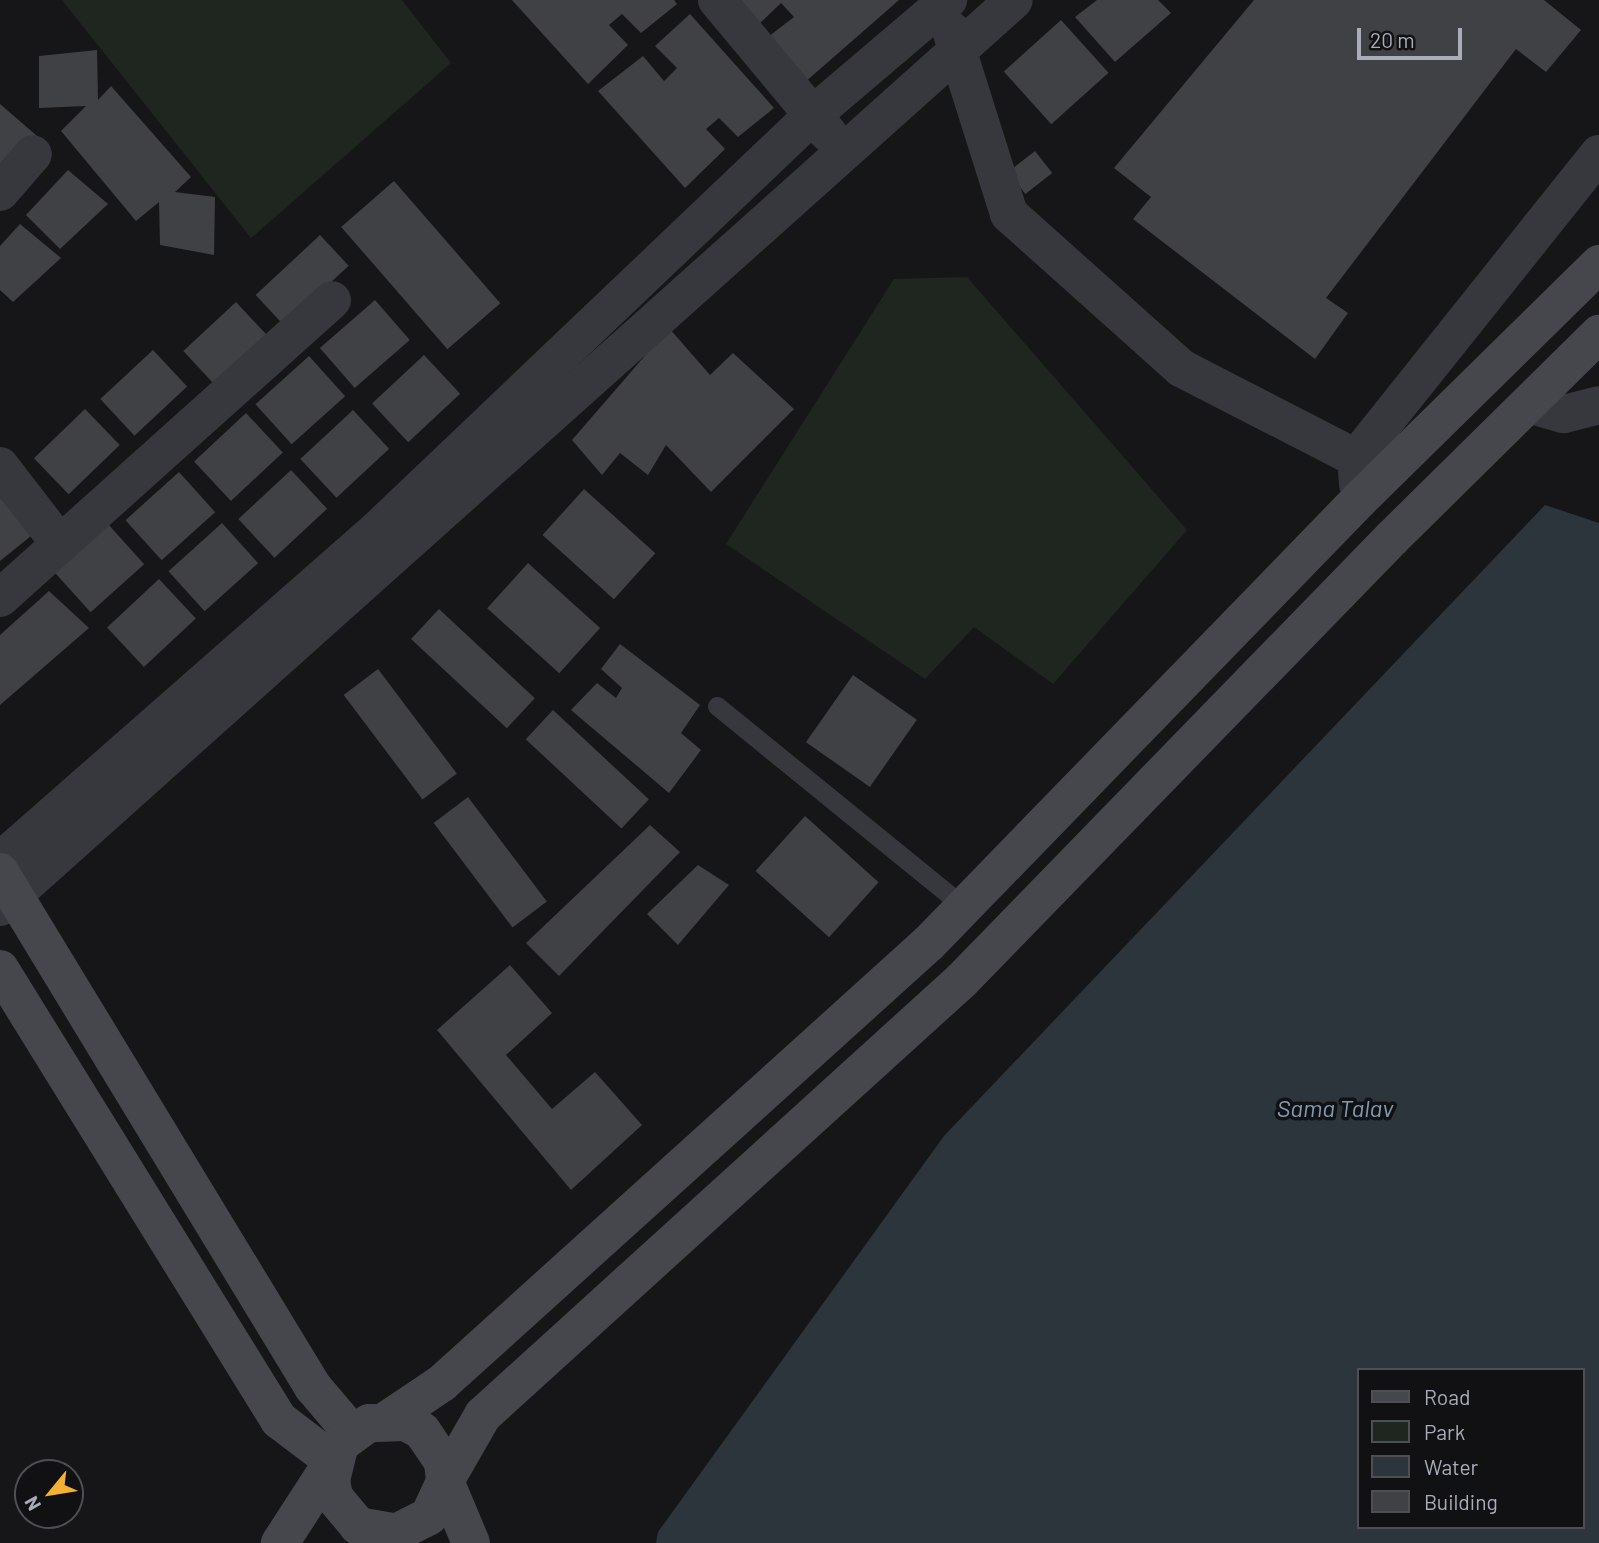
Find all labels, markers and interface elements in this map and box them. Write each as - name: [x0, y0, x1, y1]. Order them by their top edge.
- scale bar: [1361, 14, 1466, 58]
- text: 20 m: [1370, 27, 1415, 52]
- water label: Sama Talav: [1277, 1094, 1393, 1122]
- legend: [1358, 1368, 1585, 1529]
- text: Road: [1424, 1384, 1470, 1409]
- text: Park: [1424, 1419, 1465, 1444]
- text: Water: [1424, 1454, 1478, 1479]
- north arrow: [14, 1459, 84, 1529]
- text: Building: [1424, 1489, 1498, 1514]
- text: N: [19, 1493, 45, 1515]

